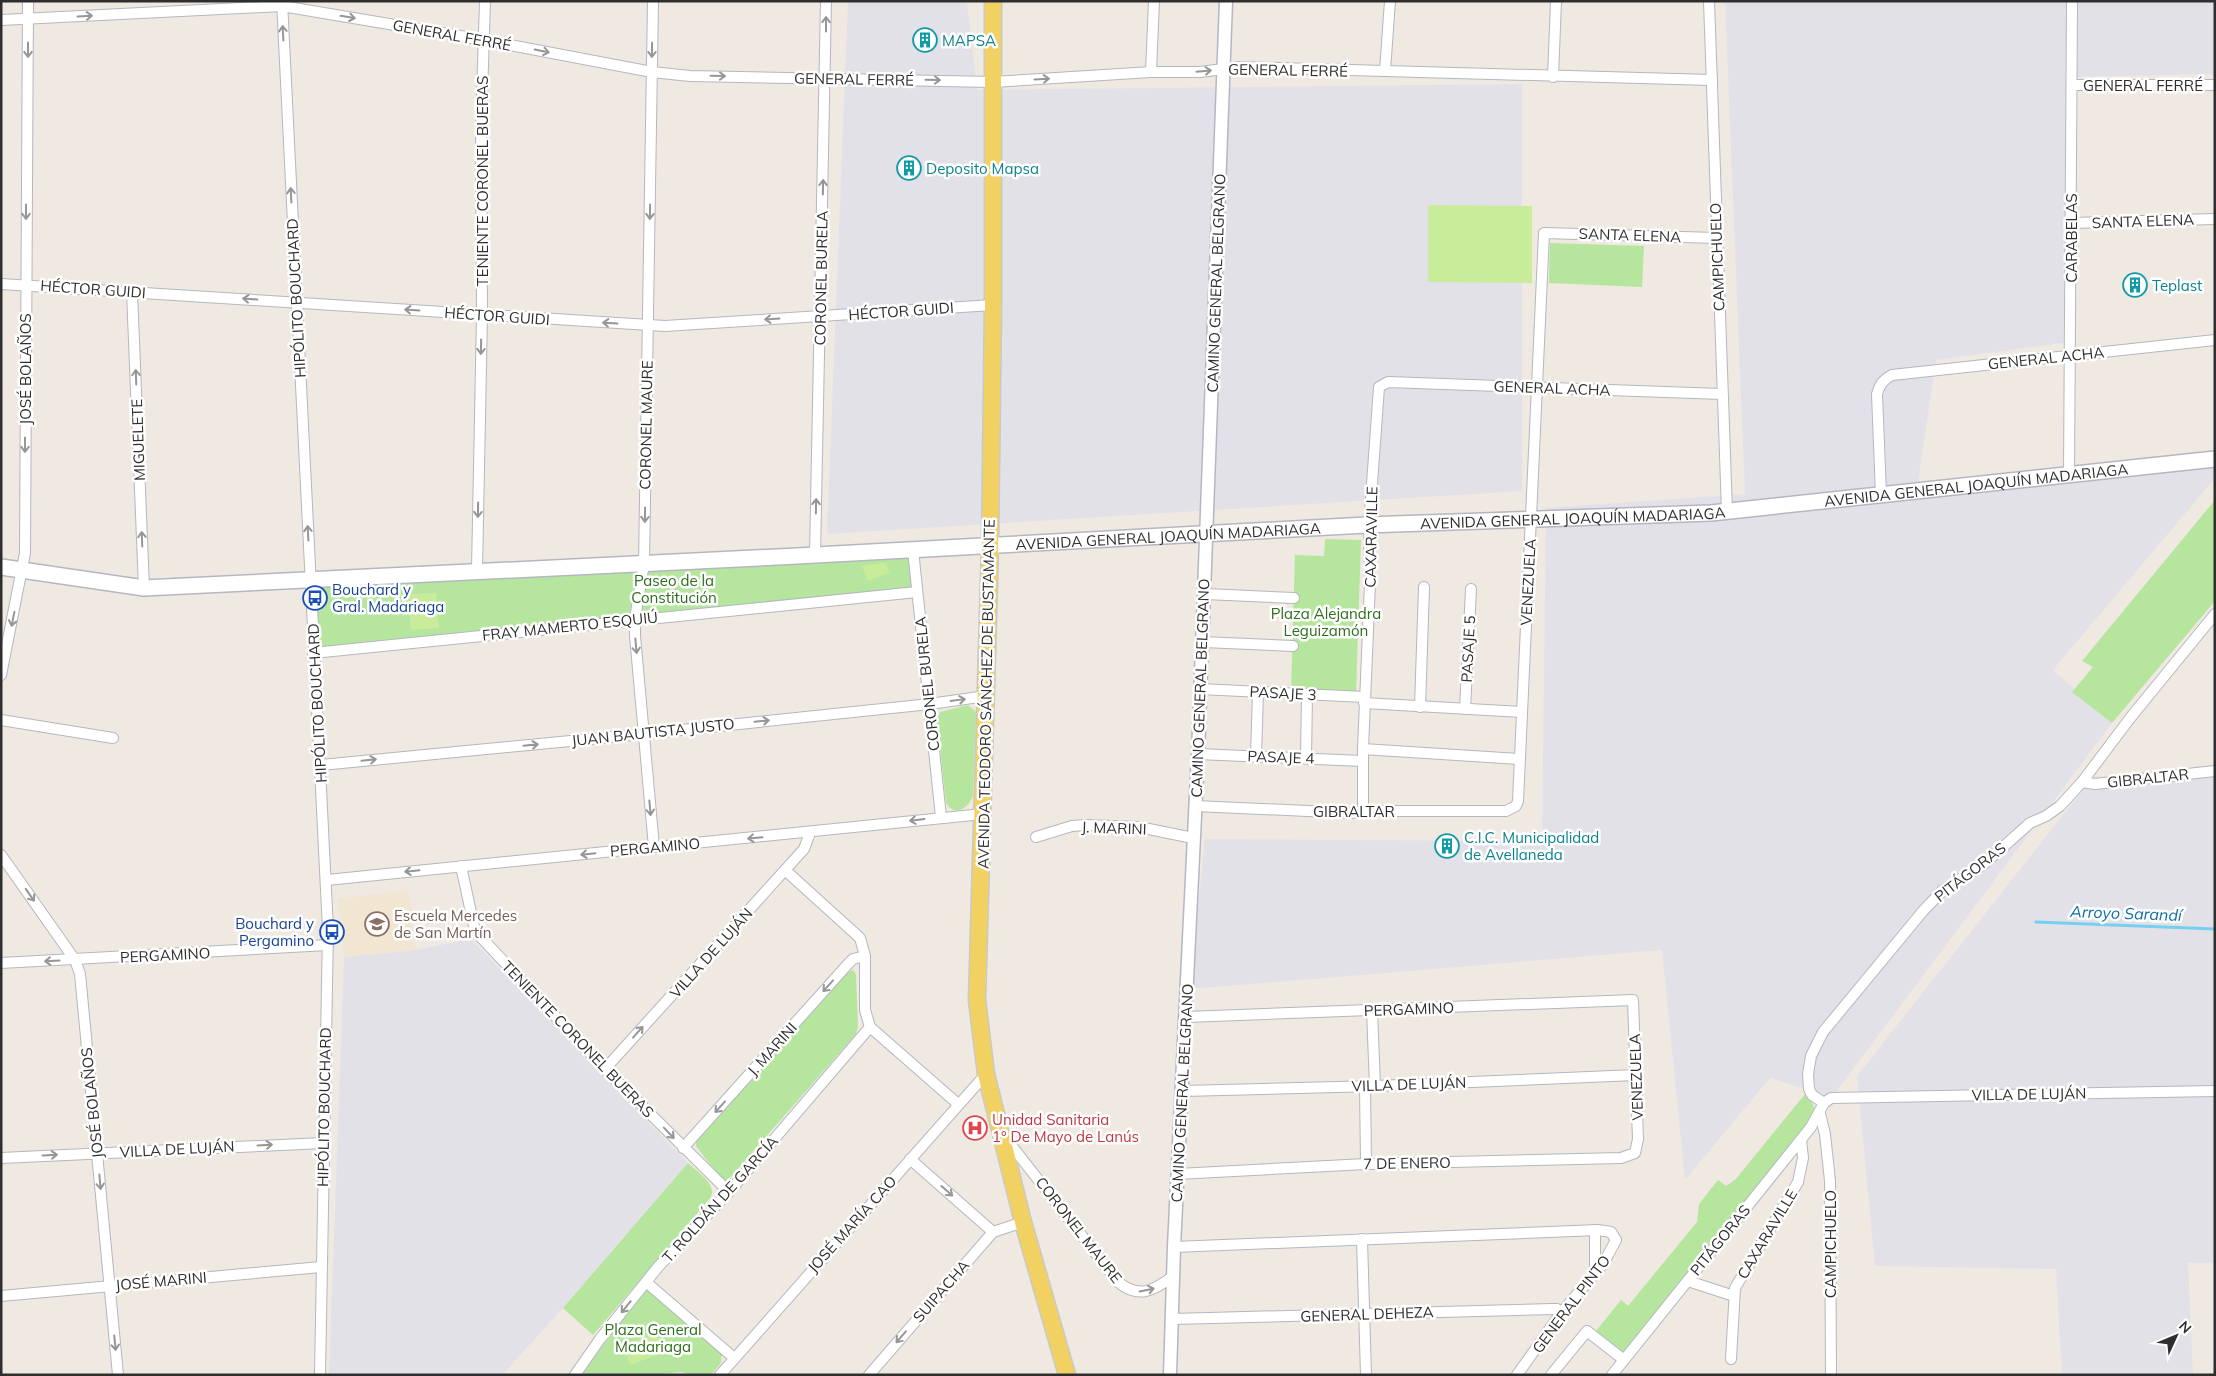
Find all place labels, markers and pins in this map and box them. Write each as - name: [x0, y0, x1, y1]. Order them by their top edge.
- building icon: MAPSA: [912, 27, 938, 53]
- place label: MAPSA: [942, 31, 996, 50]
- building icon: Deposito Mapsa: [896, 155, 922, 181]
- place label: Deposito Mapsa: [926, 159, 1039, 178]
- building icon: Teplast: [2122, 272, 2148, 298]
- place label: Teplast: [2152, 276, 2202, 295]
- place label: Bouchard y Gral. Madariaga: [332, 580, 444, 616]
- bus stop icon: Bouchard y Gral. Madariaga: [302, 585, 328, 611]
- place label: C.I.C. Municipalidad de Avellaneda: [1464, 828, 1599, 864]
- building icon: C.I.C. Municipalidad de Avellaneda: [1434, 833, 1460, 859]
- place label: Escuela Mercedes de San Martín: [394, 906, 517, 942]
- school or university icon: Escuela Mercedes de San Martín: [364, 911, 390, 937]
- place label: Bouchard y Pergamino: [235, 914, 314, 950]
- bus stop icon: Bouchard y Pergamino: [319, 919, 345, 945]
- place label: Unidad Sanitaria 1° De Mayo de Lanús: [992, 1110, 1139, 1146]
- hospital icon: Unidad Sanitaria 1° De Mayo de Lanús: [962, 1115, 988, 1141]

